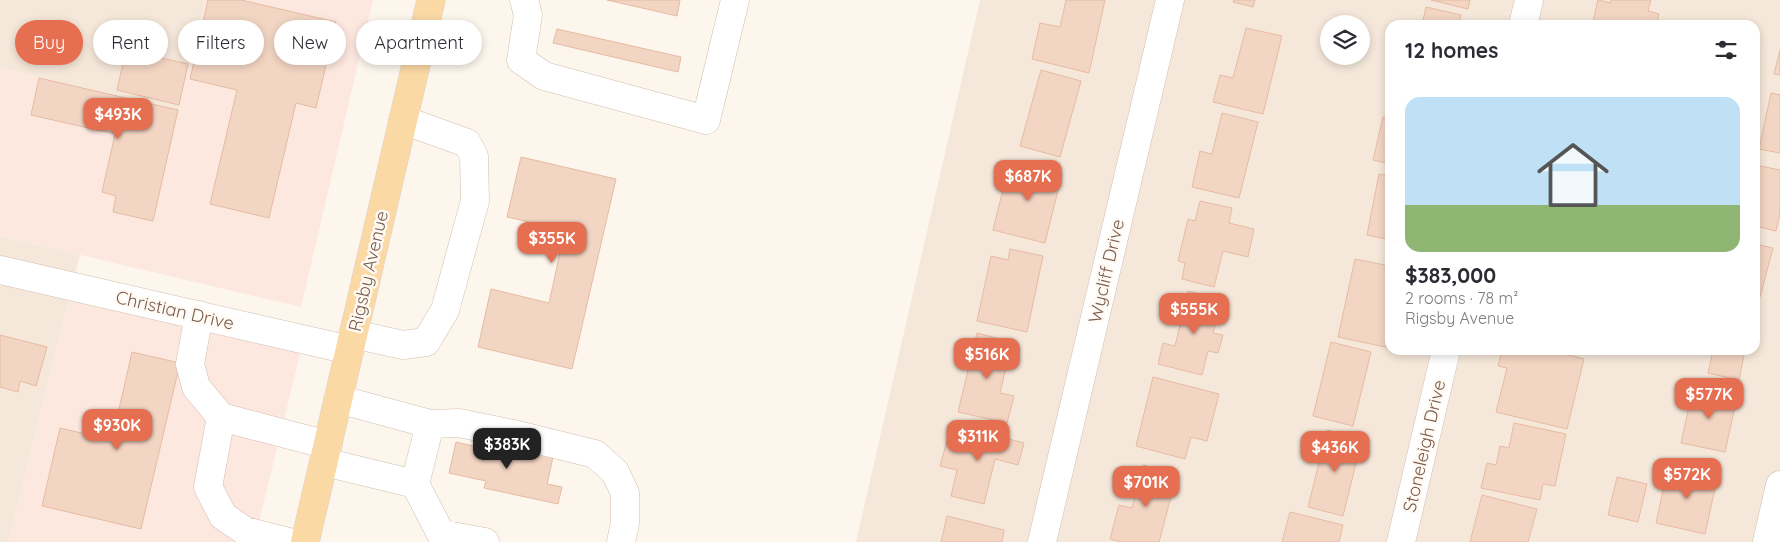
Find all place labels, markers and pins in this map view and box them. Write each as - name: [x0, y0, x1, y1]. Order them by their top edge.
- pin: $493K: [83, 98, 153, 140]
- pin: $687K: [993, 160, 1063, 202]
- pin: $355K: [517, 222, 587, 264]
- pin: $555K: [1159, 292, 1229, 335]
- pin: $516K: [952, 338, 1022, 380]
- pin: $577K: [1674, 378, 1744, 420]
- pin: $930K: [82, 408, 152, 451]
- pin: $311K: [943, 420, 1013, 462]
- pin: $383K: [472, 428, 542, 470]
- pin: $436K: [1300, 430, 1370, 473]
- pin: $572K: [1652, 458, 1722, 500]
- pin: $701K: [1111, 466, 1181, 508]

